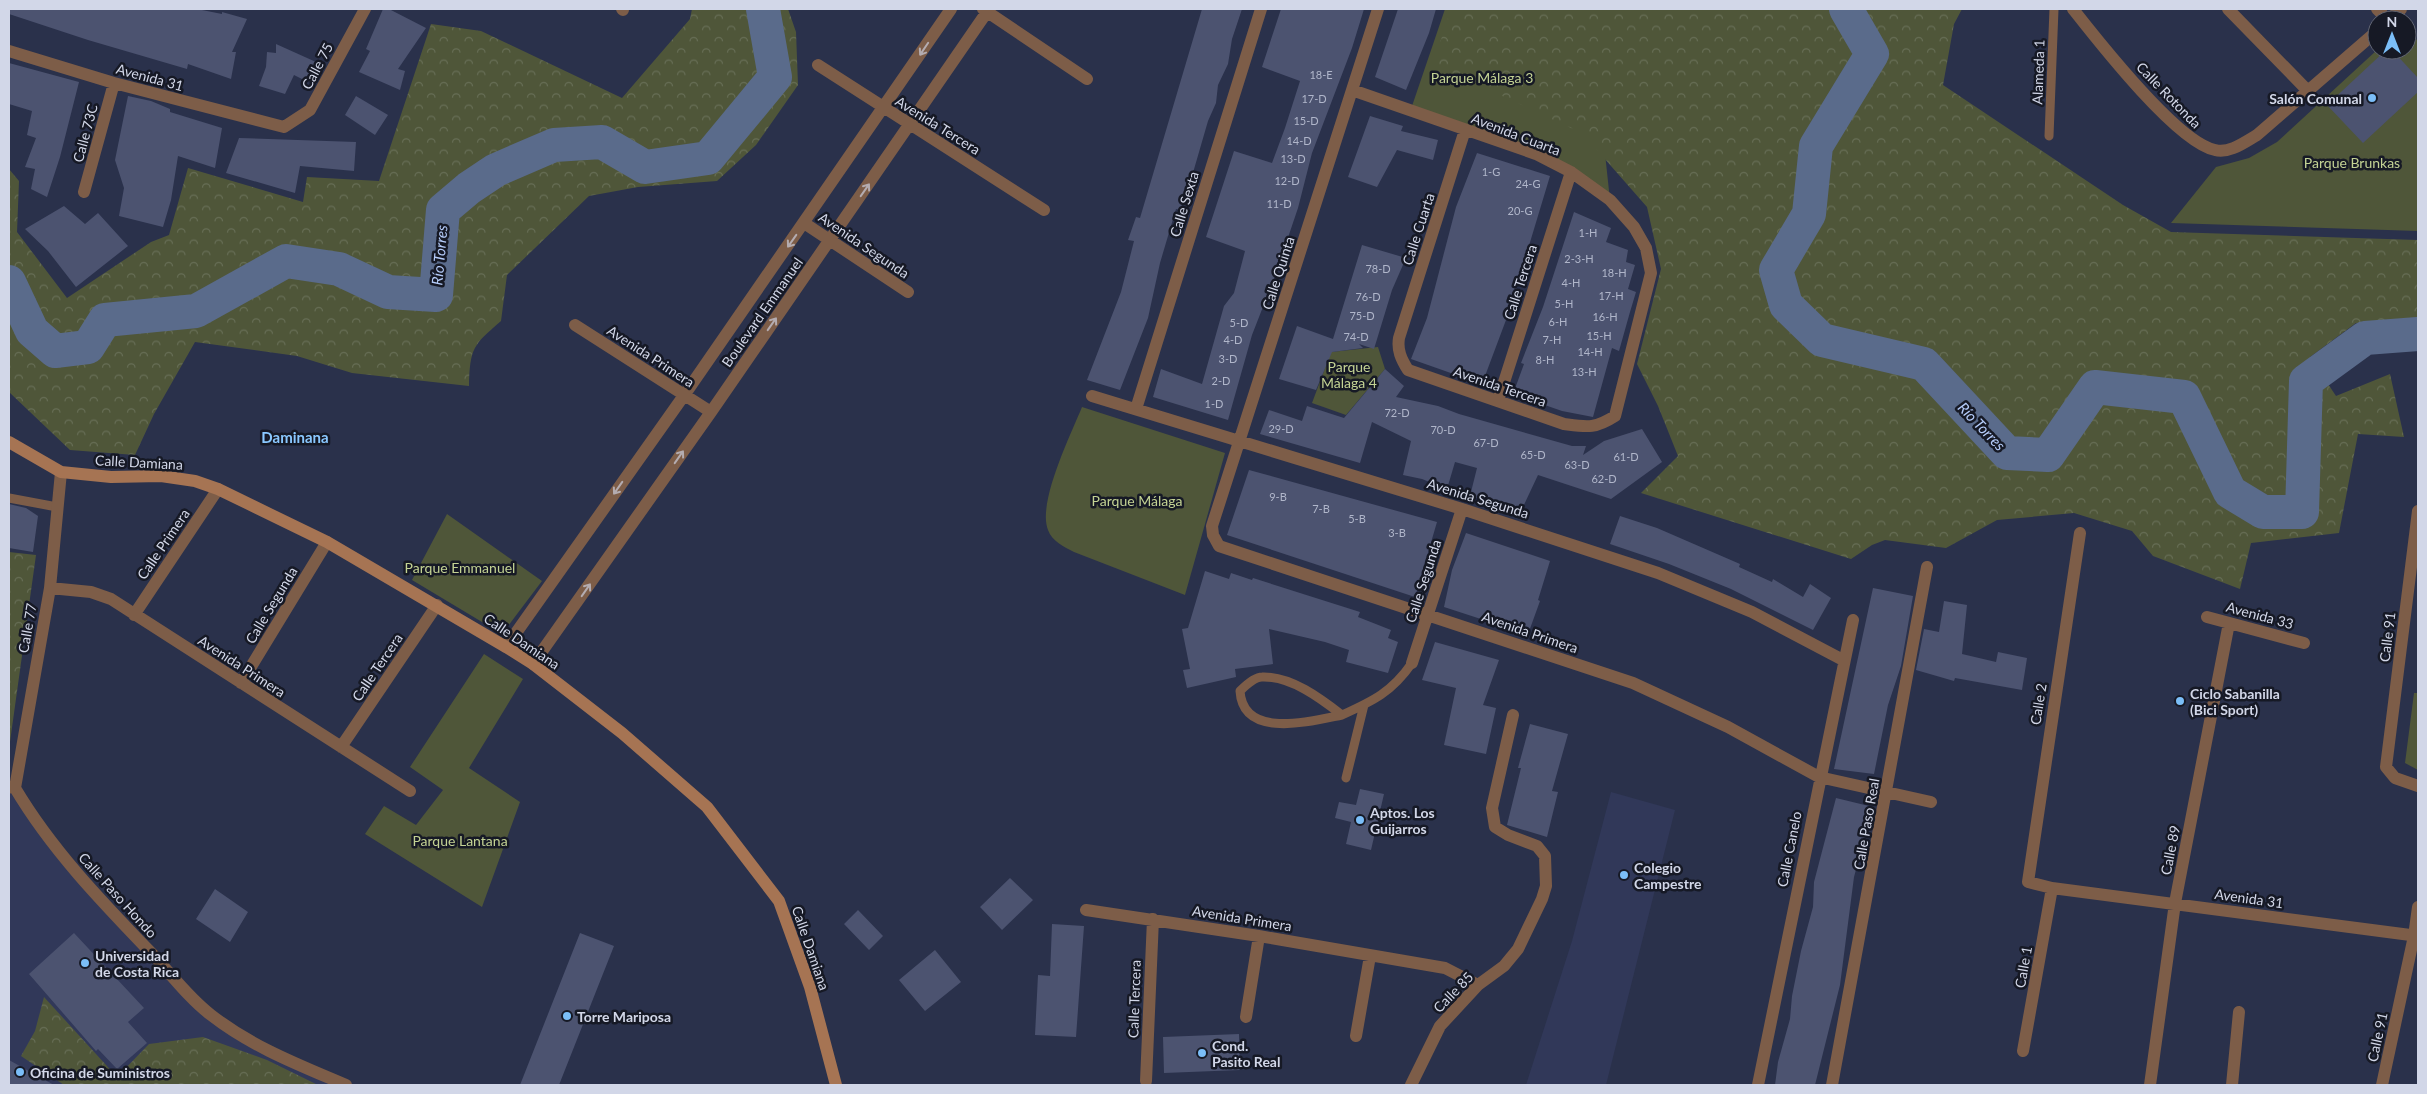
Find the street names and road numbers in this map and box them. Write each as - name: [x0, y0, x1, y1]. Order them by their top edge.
- street label: Alameda 1: [2028, 39, 2048, 105]
- street label: Calle 75: [298, 40, 336, 92]
- street label: Calle Rotonda: [2133, 58, 2205, 132]
- street label: Avenida 31: [114, 60, 186, 94]
- street label: Avenida Tercera: [892, 92, 984, 158]
- street label: Calle 73C: [69, 101, 101, 164]
- street label: Avenida Cuarta: [1469, 109, 1563, 159]
- street label: Calle Sexta: [1166, 169, 1202, 239]
- street label: Calle Cuarta: [1398, 191, 1438, 267]
- street label: Avenida Segunda: [815, 208, 913, 282]
- street label: Calle Quinta: [1258, 234, 1298, 312]
- street label: Calle Tercera: [1500, 242, 1540, 322]
- street label: Boulevard Emmanuel: [718, 254, 806, 370]
- street label: Avenida Primera: [604, 322, 698, 391]
- street label: Avenida Tercera: [1451, 362, 1549, 410]
- street label: Calle Damiana: [95, 451, 183, 473]
- street label: Avenida Segunda: [1425, 474, 1531, 522]
- street label: Calle Primera: [133, 505, 193, 583]
- street label: Calle Segunda: [1402, 537, 1444, 625]
- street label: Calle Segunda: [241, 564, 301, 646]
- street label: Avenida 33: [2224, 598, 2296, 632]
- street label: Calle 77: [14, 602, 40, 654]
- street label: Avenida Primera: [1480, 608, 1580, 656]
- street label: Calle Damiana: [481, 609, 563, 673]
- street label: Calle 91: [2376, 611, 2398, 663]
- street label: Calle Tercera: [348, 630, 406, 704]
- street label: Avenida Primera: [195, 632, 289, 701]
- street label: Calle 2: [2026, 682, 2050, 726]
- street label: Calle Paso Real: [1850, 777, 1882, 871]
- street label: Calle Canelo: [1773, 810, 1805, 888]
- street label: Calle 89: [2157, 824, 2183, 876]
- street label: Calle Paso Hondo: [75, 849, 161, 941]
- street label: Avenida 31: [2214, 885, 2284, 911]
- street label: Avenida Primera: [1191, 902, 1293, 934]
- street label: Calle Damiana: [789, 904, 833, 992]
- street label: Calle 1: [2011, 945, 2035, 989]
- street label: Calle Tercera: [1124, 960, 1144, 1038]
- street label: Calle 85: [1429, 968, 1477, 1016]
- street label: Calle 91: [2363, 1011, 2391, 1063]

